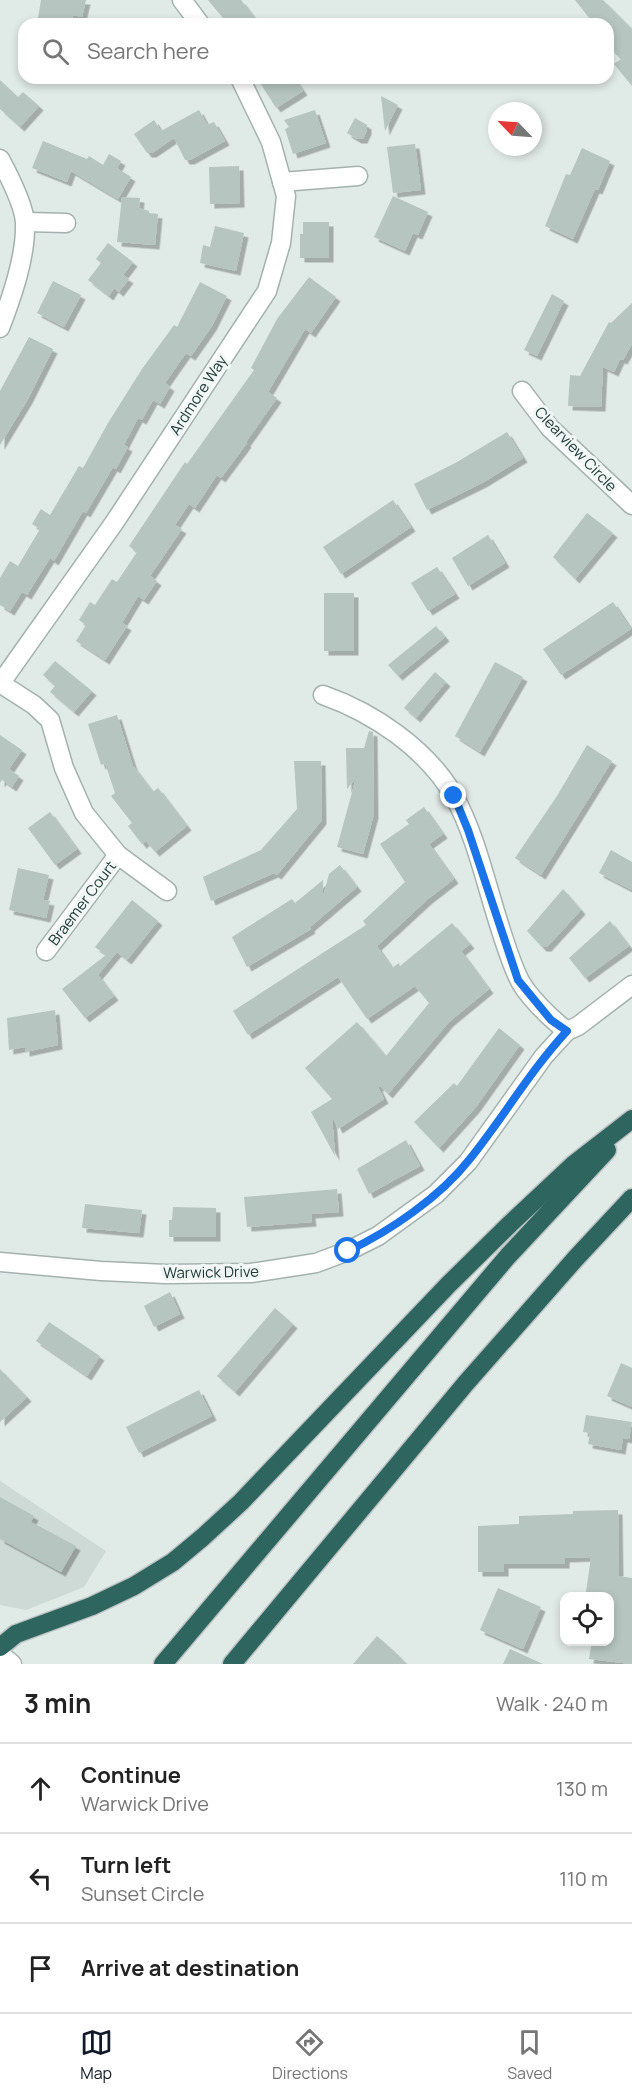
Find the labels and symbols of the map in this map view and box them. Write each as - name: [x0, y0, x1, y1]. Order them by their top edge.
- north arrow: [488, 102, 542, 156]
- street label: Ardmore Way: [164, 351, 232, 439]
- street label: Clearview Circle: [530, 402, 622, 496]
- route end: [440, 782, 466, 808]
- street label: Braemer Court: [43, 856, 121, 950]
- route start: [334, 1237, 360, 1263]
- street label: Warwick Drive: [163, 1261, 259, 1283]

